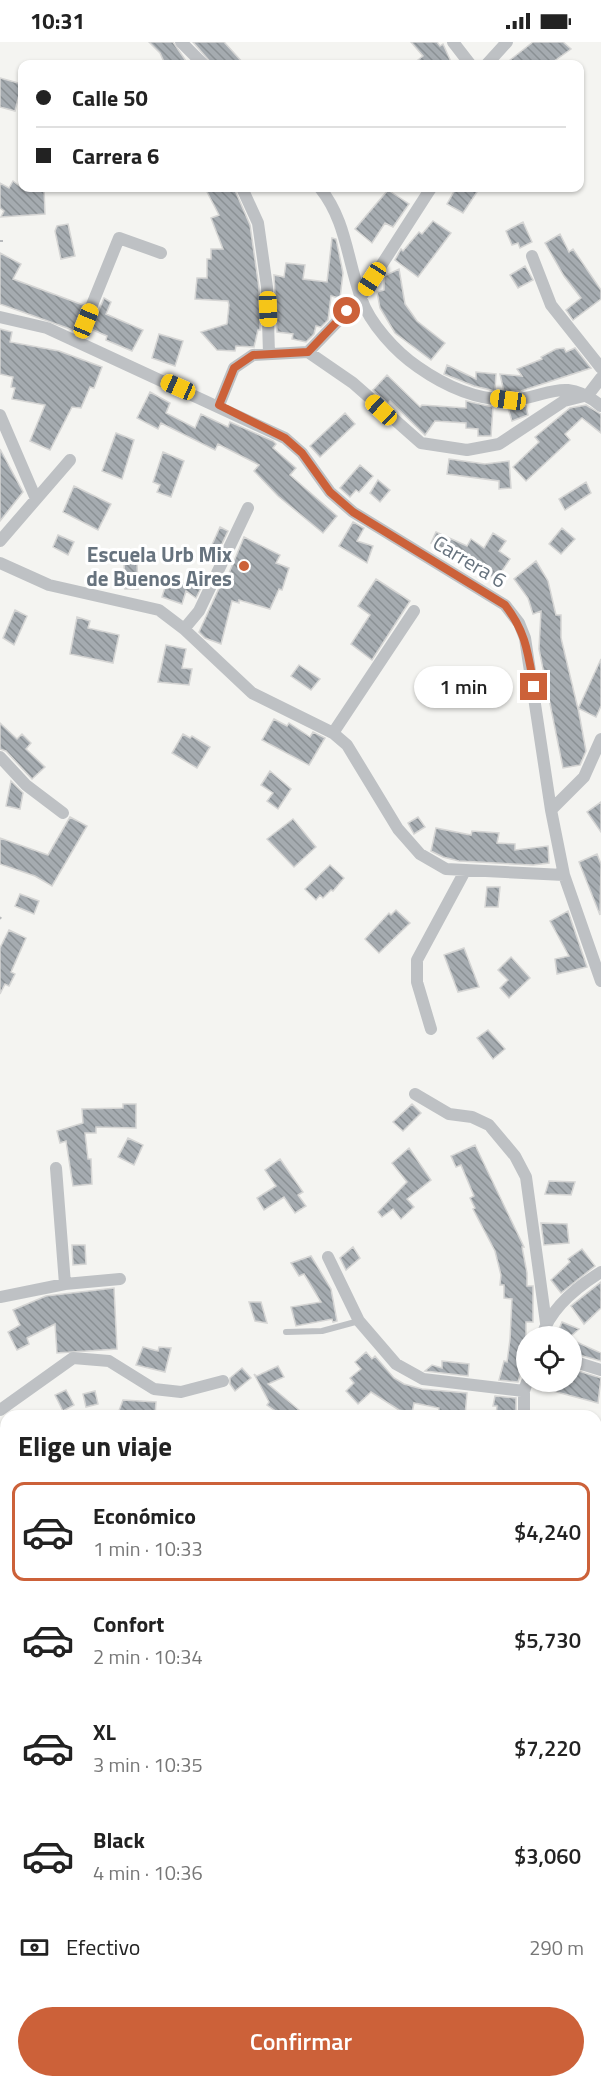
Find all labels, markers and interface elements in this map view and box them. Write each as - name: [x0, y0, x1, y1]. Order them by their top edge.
- text: 10:31: [30, 4, 85, 38]
- text: Calle 50: [72, 81, 148, 115]
- text: Carrera 6: [72, 139, 159, 173]
- car: [355, 259, 389, 299]
- car: [258, 291, 278, 327]
- route start: [333, 297, 360, 324]
- car: [71, 301, 101, 341]
- car: [158, 371, 198, 403]
- car: [489, 389, 527, 411]
- car: [362, 391, 400, 429]
- street label: Carrera 6: [427, 526, 513, 596]
- place label: Escuela Urb Mix de Buenos Aires: [86, 538, 232, 594]
- marker: Escuela Urb Mix de Buenos Aires: [237, 559, 251, 573]
- callout: 1 min: [414, 666, 513, 708]
- text: 1 min: [439, 671, 488, 702]
- route end: [520, 673, 547, 700]
- map controls: [516, 1326, 582, 1392]
- button: locate: [516, 1326, 582, 1392]
- text: Elige un viaje: [18, 1425, 172, 1466]
- text: Económico: [93, 1499, 196, 1533]
- icon: car: [21, 1505, 75, 1559]
- text: $4,240: [514, 1515, 581, 1549]
- text: 1 min · 10:33: [93, 1533, 203, 1564]
- text: Confort: [93, 1607, 164, 1641]
- icon: car: [21, 1613, 75, 1667]
- text: $5,730: [514, 1623, 581, 1657]
- text: 2 min · 10:34: [93, 1641, 203, 1672]
- text: XL: [93, 1715, 116, 1749]
- icon: car: [21, 1721, 75, 1775]
- text: $7,220: [514, 1731, 581, 1765]
- text: 3 min · 10:35: [93, 1749, 203, 1780]
- text: Black: [93, 1823, 145, 1857]
- icon: car: [21, 1829, 75, 1883]
- text: $3,060: [514, 1839, 581, 1873]
- text: 4 min · 10:36: [93, 1857, 203, 1888]
- text: Efectivo: [66, 1930, 140, 1964]
- icon: cash: [18, 1931, 51, 1964]
- text: 290 m: [529, 1932, 584, 1963]
- button: Confirmar: [18, 2007, 584, 2076]

